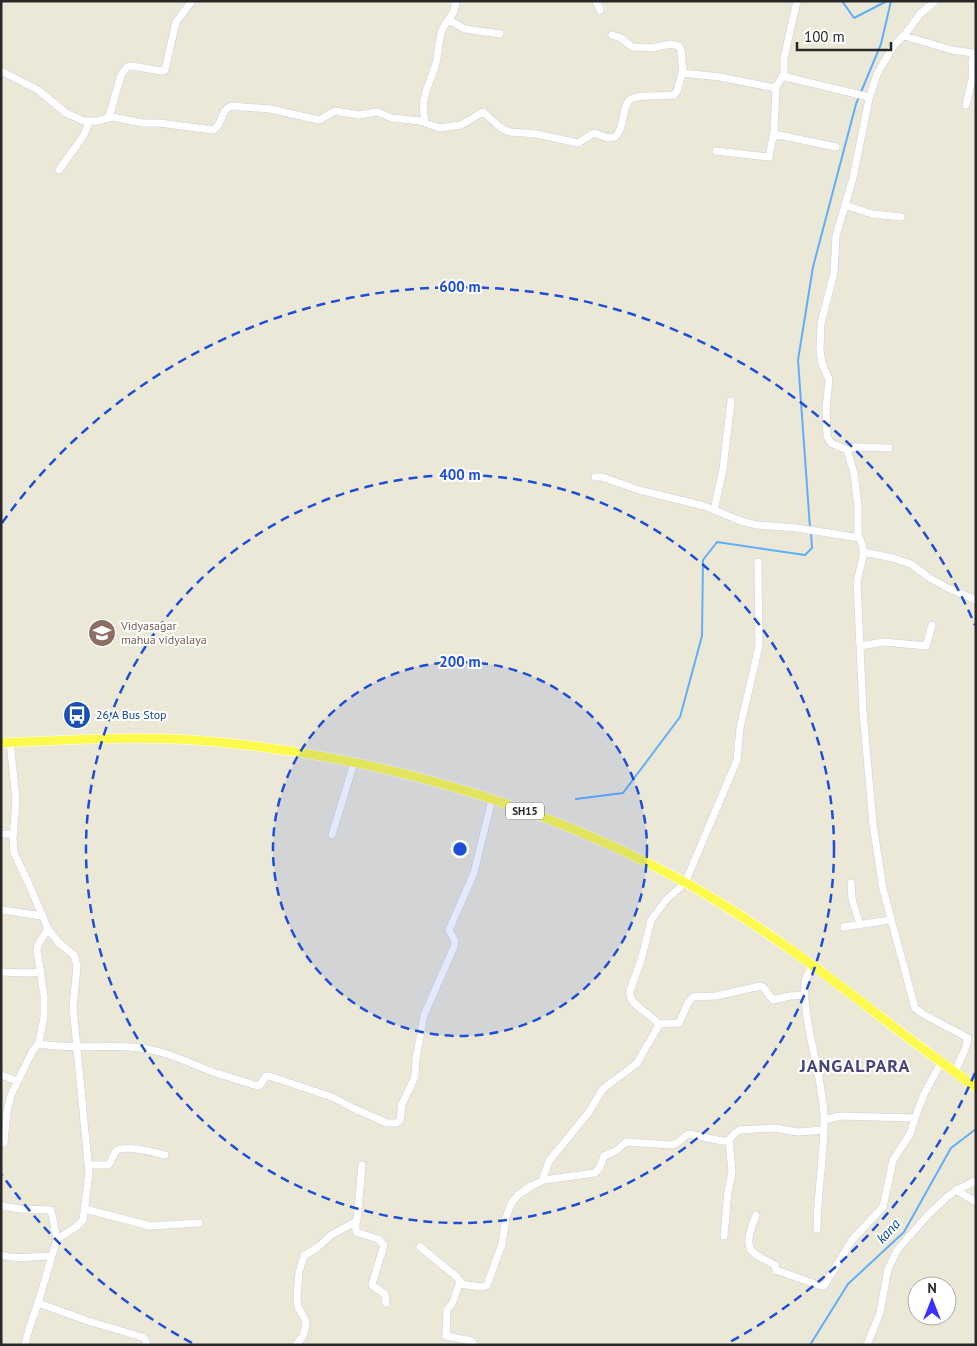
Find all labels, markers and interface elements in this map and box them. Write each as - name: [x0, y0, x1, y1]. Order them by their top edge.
- scale bar: [797, 20, 891, 52]
- text: 100 m: [804, 27, 845, 46]
- text: 600 m: [439, 277, 481, 296]
- text: 400 m: [439, 465, 481, 484]
- school or university icon: Vidyasagar mahua vidyalaya: [87, 618, 117, 648]
- place label: Vidyasagar mahua vidyalaya: [120, 618, 207, 647]
- text: 200 m: [439, 652, 481, 671]
- bus stop icon: 26 A Bus Stop: [62, 700, 92, 730]
- place label: 26 A Bus Stop: [96, 707, 167, 722]
- road number: SH15: [506, 802, 544, 819]
- centre of rings: [451, 840, 469, 858]
- district label: JANGALPARA: [799, 1054, 910, 1077]
- water label: kana: [872, 1215, 904, 1247]
- north arrow: [907, 1276, 957, 1326]
- text: N: [927, 1279, 937, 1297]

